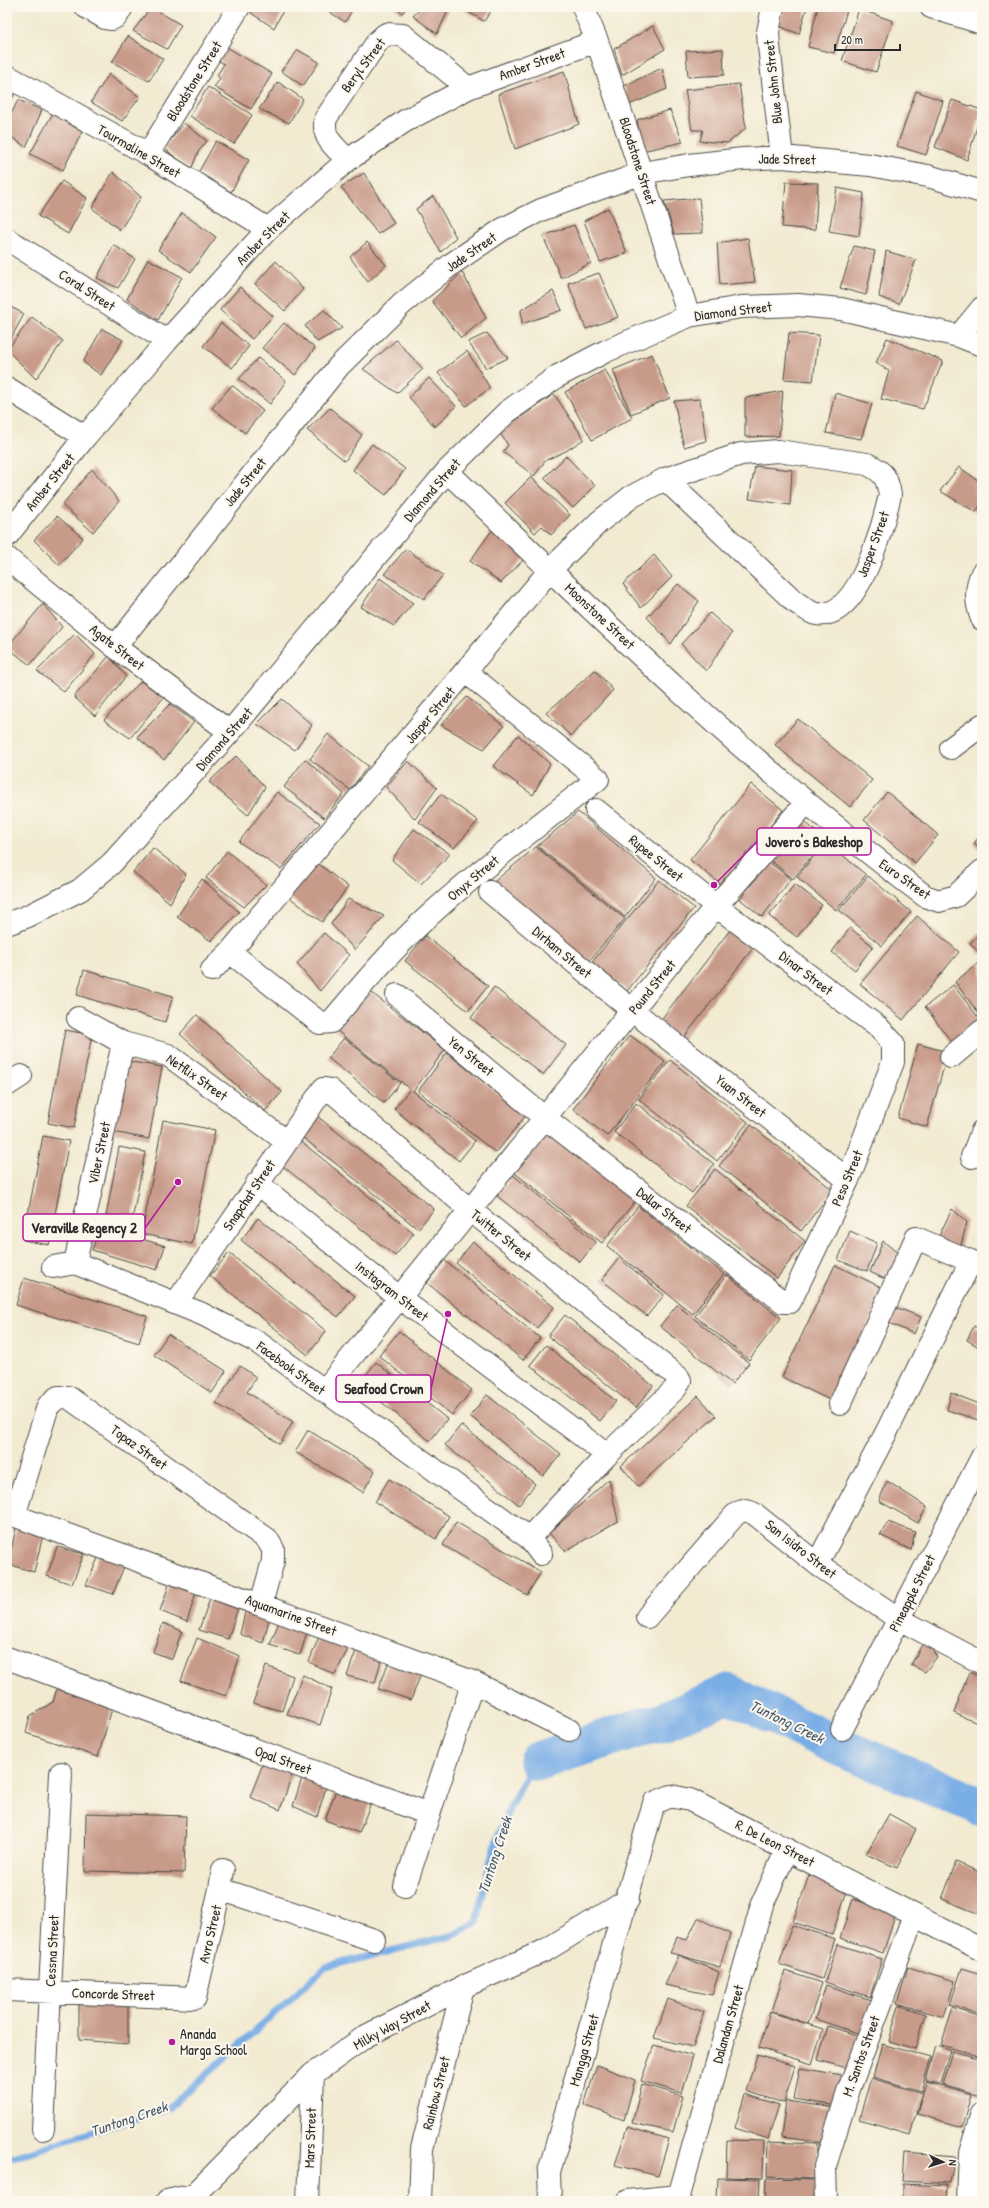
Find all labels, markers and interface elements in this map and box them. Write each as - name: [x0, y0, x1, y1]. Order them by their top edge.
- scale bar: [835, 26, 900, 52]
- text: 20 m: [841, 31, 863, 48]
- street label: Beryl Street: [336, 33, 390, 96]
- street label: Bloodstone Street: [161, 37, 226, 124]
- street label: Blue John Street: [759, 39, 786, 125]
- street label: Amber Street: [496, 43, 568, 84]
- street label: Bloodstone Street: [615, 115, 662, 207]
- street label: Tourmaline Street: [94, 119, 184, 182]
- street label: Jade Street: [758, 148, 816, 169]
- street label: Amber Street: [232, 206, 294, 269]
- street label: Jade Street: [442, 227, 500, 276]
- street label: Coral Street: [55, 264, 119, 315]
- street label: Diamond Street: [693, 296, 773, 325]
- street label: Amber Street: [21, 449, 79, 514]
- street label: Jade Street: [219, 453, 270, 510]
- street label: Diamond Street: [399, 454, 465, 525]
- street label: Jasper Street: [852, 508, 894, 580]
- street label: Moonstone Street: [561, 578, 640, 653]
- street label: Agate Street: [85, 619, 149, 675]
- street label: Jasper Street: [400, 682, 460, 748]
- street label: Diamond Street: [191, 703, 257, 774]
- callout: Jovero's Bakeshop: [757, 828, 871, 855]
- street label: Rupee Street: [624, 830, 688, 886]
- text: Jovero's Bakeshop: [765, 831, 863, 853]
- street label: Onyx Street: [443, 850, 503, 906]
- street label: Euro Street: [876, 854, 935, 903]
- street label: Dirham Street: [529, 921, 596, 982]
- street label: Dinar Street: [776, 946, 837, 999]
- street label: Pound Street: [624, 955, 680, 1018]
- street label: Yen Street: [444, 1031, 498, 1080]
- street label: Netflix Street: [163, 1049, 232, 1105]
- street label: Yuan Street: [712, 1070, 771, 1121]
- street label: Viber Street: [83, 1120, 114, 1186]
- street label: Peso Street: [826, 1147, 867, 1209]
- street label: Snapchat Street: [218, 1155, 280, 1234]
- street label: Dollar Street: [633, 1182, 696, 1237]
- street label: Twitter Street: [467, 1204, 536, 1265]
- callout: Veraville Regency 2: [23, 1214, 145, 1241]
- text: Veraville Regency 2: [31, 1217, 138, 1239]
- street label: Instagram Street: [351, 1256, 433, 1326]
- street label: Facebook Street: [252, 1336, 330, 1399]
- callout: Seafood Crown: [336, 1375, 431, 1402]
- text: Seafood Crown: [344, 1378, 424, 1399]
- street label: Topaz Street: [107, 1420, 172, 1474]
- street label: San Isidro Street: [762, 1515, 841, 1583]
- street label: Pineapple Street: [884, 1551, 940, 1635]
- street label: Aquamarine Street: [243, 1589, 340, 1641]
- water label: Tuntong Creek: [747, 1695, 829, 1749]
- street label: Opal Street: [252, 1741, 314, 1780]
- water label: Tuntong Creek: [472, 1812, 517, 1896]
- street label: R. De Leon Street: [732, 1814, 818, 1871]
- street label: Avro Street: [194, 1903, 225, 1965]
- street label: Cessna Street: [40, 1915, 63, 1987]
- street label: Dalandan Street: [707, 1982, 748, 2065]
- street label: Concorde Street: [71, 1983, 155, 2004]
- street label: Milky Way Street: [350, 1995, 435, 2055]
- street label: Mangga Street: [564, 2012, 604, 2088]
- street label: M. Santos Street: [837, 2013, 884, 2099]
- place label: Ananda Marga School: [180, 2024, 247, 2060]
- marker: Ananda Marga School: [167, 2037, 177, 2047]
- street label: Rainbow Street: [417, 2054, 454, 2132]
- water label: Tuntong Creek: [88, 2095, 172, 2141]
- street label: Mars Street: [299, 2107, 320, 2169]
- north arrow: [923, 2142, 963, 2182]
- text: N: [946, 2159, 960, 2166]

